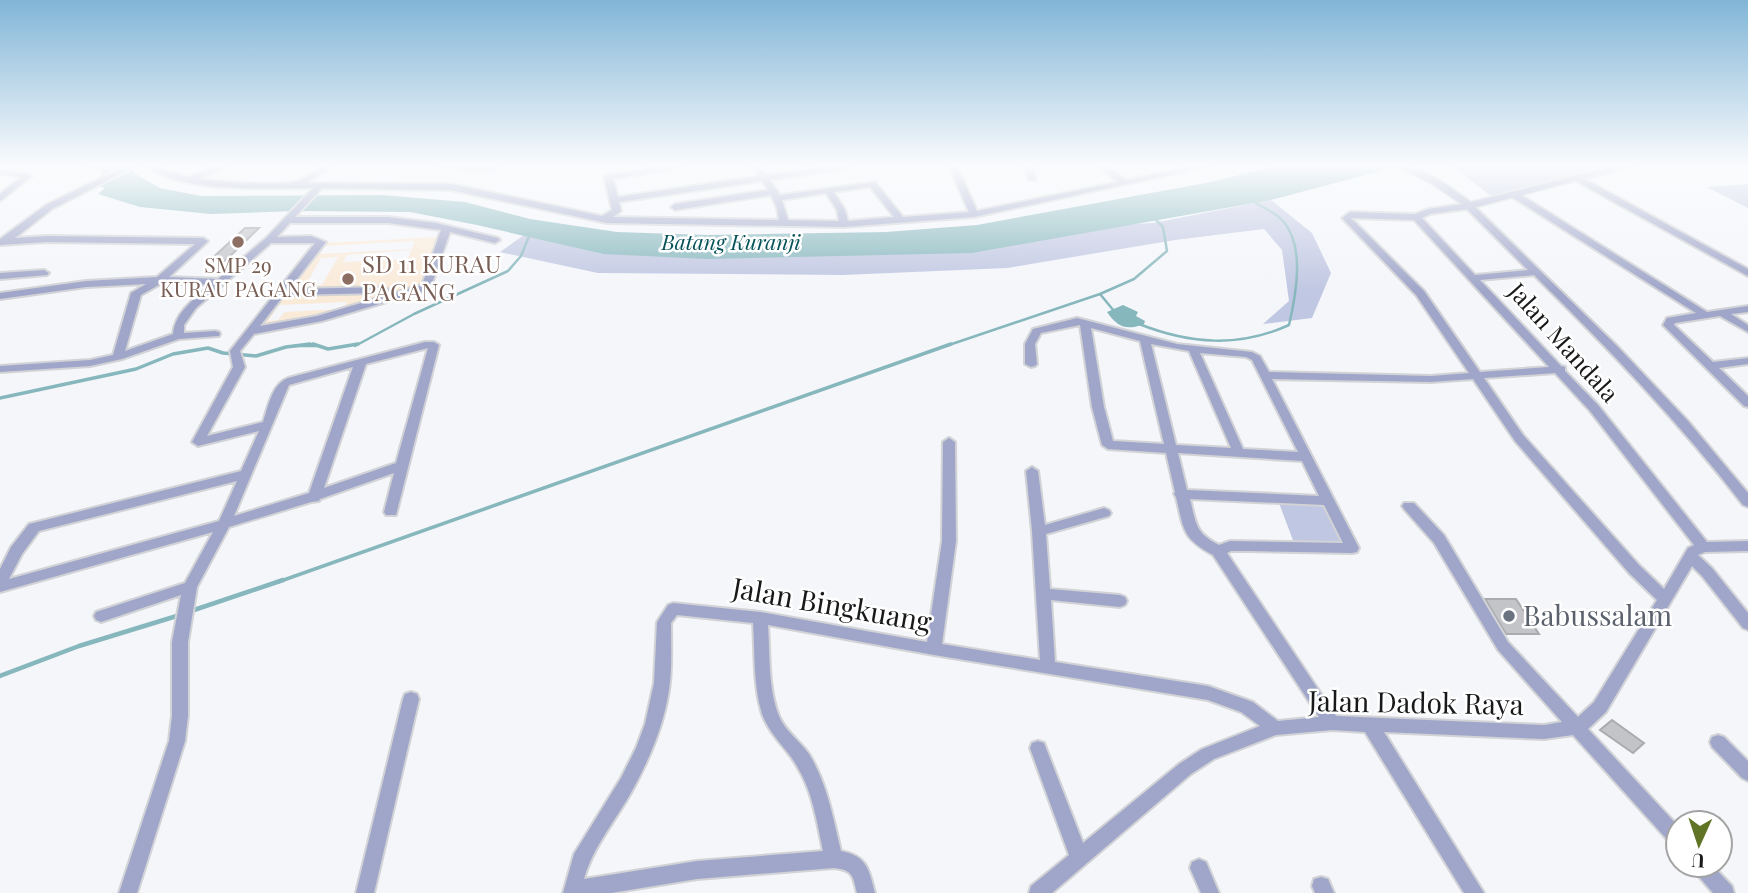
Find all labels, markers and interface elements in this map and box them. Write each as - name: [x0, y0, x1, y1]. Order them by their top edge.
- water label: Batang Kuranji: [660, 227, 801, 255]
- marker: SMP 29 KURAU PAGANG: [230, 234, 246, 250]
- place label: SD 11 KURAU PAGANG: [362, 247, 501, 307]
- place label: SMP 29 KURAU PAGANG: [160, 250, 316, 302]
- marker: SD 11 KURAU PAGANG: [340, 271, 356, 287]
- street label: Jalan Mandala: [1502, 274, 1627, 408]
- street label: Jalan Bingkuang: [729, 568, 935, 639]
- place label: Babussalam: [1523, 596, 1672, 633]
- marker: Babussalam: [1501, 608, 1517, 624]
- street label: Jalan Dadok Raya: [1307, 681, 1524, 722]
- north arrow: [1664, 809, 1734, 879]
- text: U: [1691, 849, 1705, 875]

